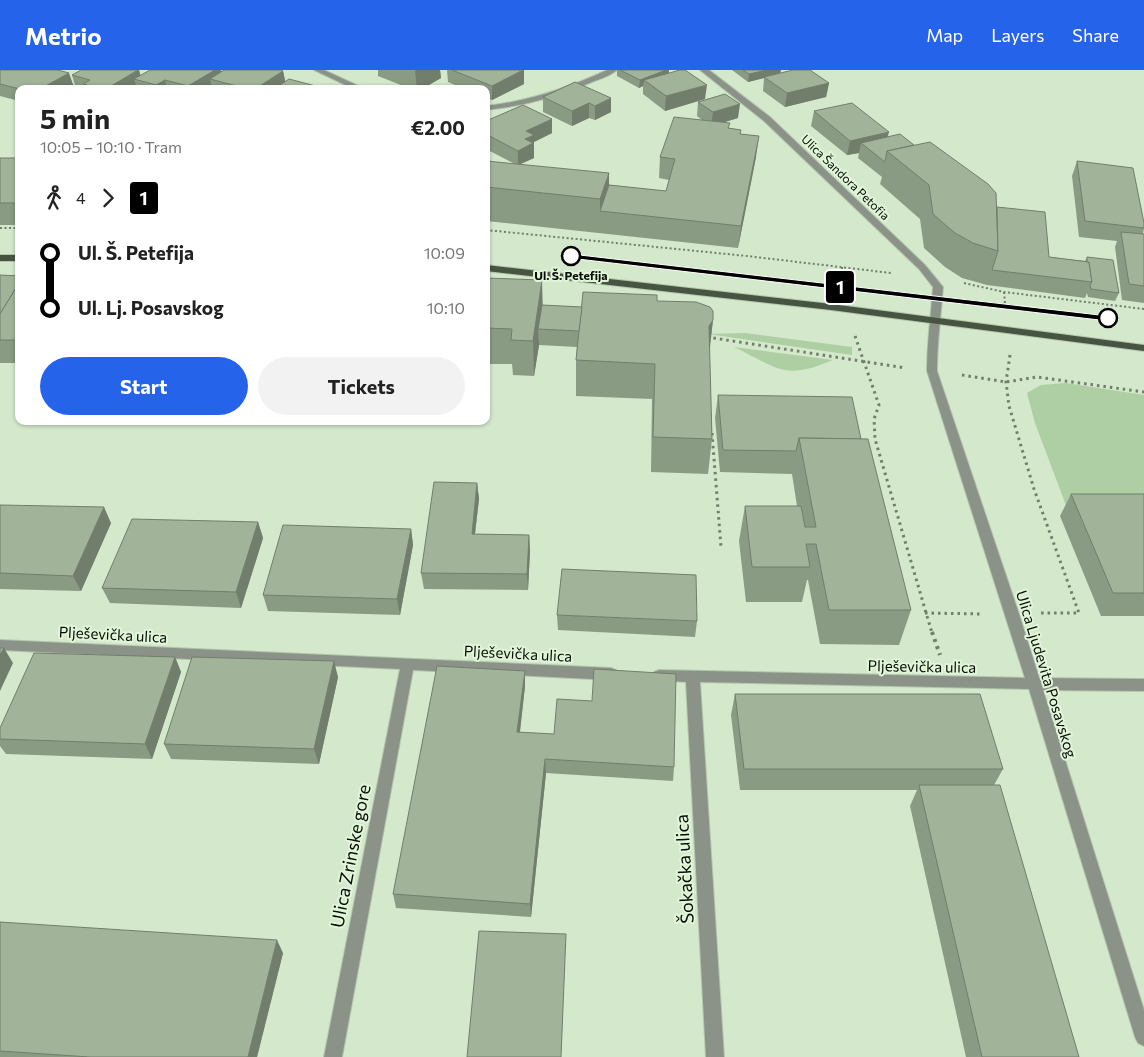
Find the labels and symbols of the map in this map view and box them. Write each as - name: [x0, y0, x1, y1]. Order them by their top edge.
- street label: Ulica Šandora Petofia: [799, 131, 893, 223]
- marker: Ul. Š. Petefija: [561, 246, 581, 266]
- place label: Ul. Š. Petefija: [534, 268, 608, 282]
- line badge: 1: [824, 271, 856, 303]
- unlabelled marker: [1098, 308, 1118, 328]
- street label: Ulica Ljudevita Posavskog: [1013, 588, 1081, 760]
- street label: Plješevička ulica: [58, 622, 168, 646]
- street label: Plješevička ulica: [463, 641, 573, 665]
- street label: Plješevička ulica: [868, 656, 976, 676]
- street label: Ulica Zrinske gore: [325, 782, 375, 930]
- street label: Šokačka ulica: [670, 814, 698, 924]

